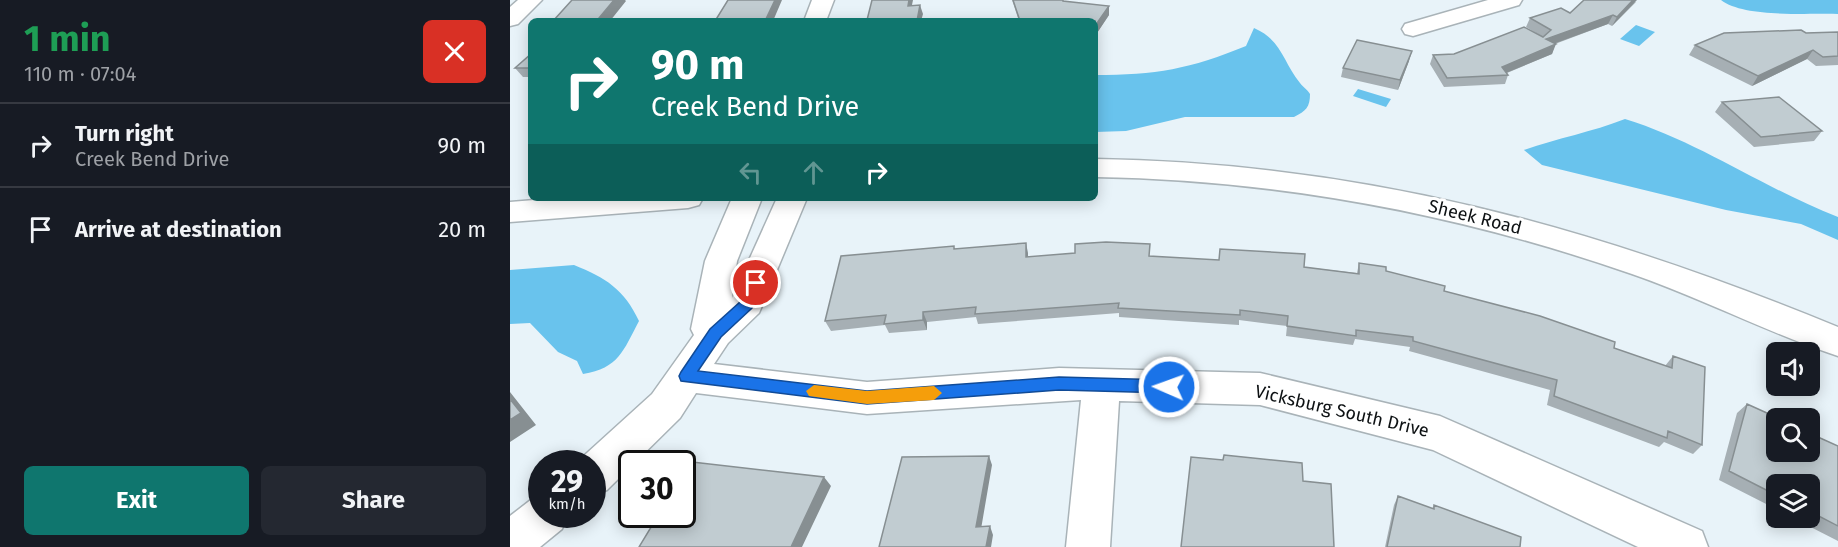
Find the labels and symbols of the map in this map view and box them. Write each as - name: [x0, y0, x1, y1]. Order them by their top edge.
- street label: Sheek Road: [1426, 195, 1524, 239]
- pin: [730, 257, 781, 308]
- position arrow: [1137, 355, 1201, 419]
- street label: Vicksburg South Drive: [1253, 380, 1431, 442]
- speed limit sign: 30: [618, 450, 696, 528]

